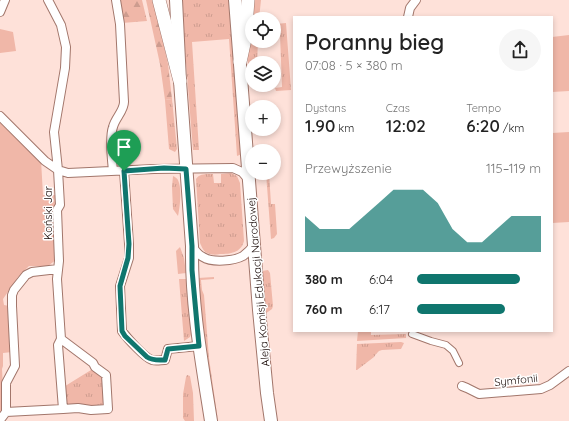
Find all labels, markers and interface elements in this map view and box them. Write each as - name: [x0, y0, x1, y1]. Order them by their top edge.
- map controls: [245, 12, 281, 180]
- button: locate: [245, 12, 281, 48]
- text: Poranny bieg: [305, 28, 444, 56]
- button: share: [499, 29, 541, 71]
- button: layers: [245, 56, 281, 92]
- text: 07:08 · 5 × 380 m: [305, 57, 403, 73]
- button: +: [245, 100, 281, 136]
- text: Dystans: [305, 101, 346, 115]
- text: Czas: [386, 101, 410, 115]
- text: Tempo: [466, 101, 501, 115]
- text: 1.90: [305, 115, 335, 136]
- text: 12:02: [386, 115, 426, 136]
- text: 6:20: [466, 115, 500, 136]
- text: km: [335, 121, 354, 135]
- text: /km: [500, 121, 524, 135]
- pin: [107, 130, 141, 171]
- icon: arrive: [113, 136, 135, 158]
- button: −: [245, 144, 281, 180]
- text: Przewyższenie: [305, 160, 392, 176]
- text: 115–119 m: [486, 160, 541, 176]
- street label: Koński Jar: [41, 185, 55, 240]
- street label: Aleja Komisji Edukacji Narodowej: [244, 197, 272, 367]
- text: 380 m: [305, 271, 343, 287]
- text: 6:04: [369, 271, 393, 287]
- text: 760 m: [305, 301, 343, 317]
- text: 6:17: [369, 301, 390, 317]
- street label: Symfonii: [494, 371, 538, 389]

